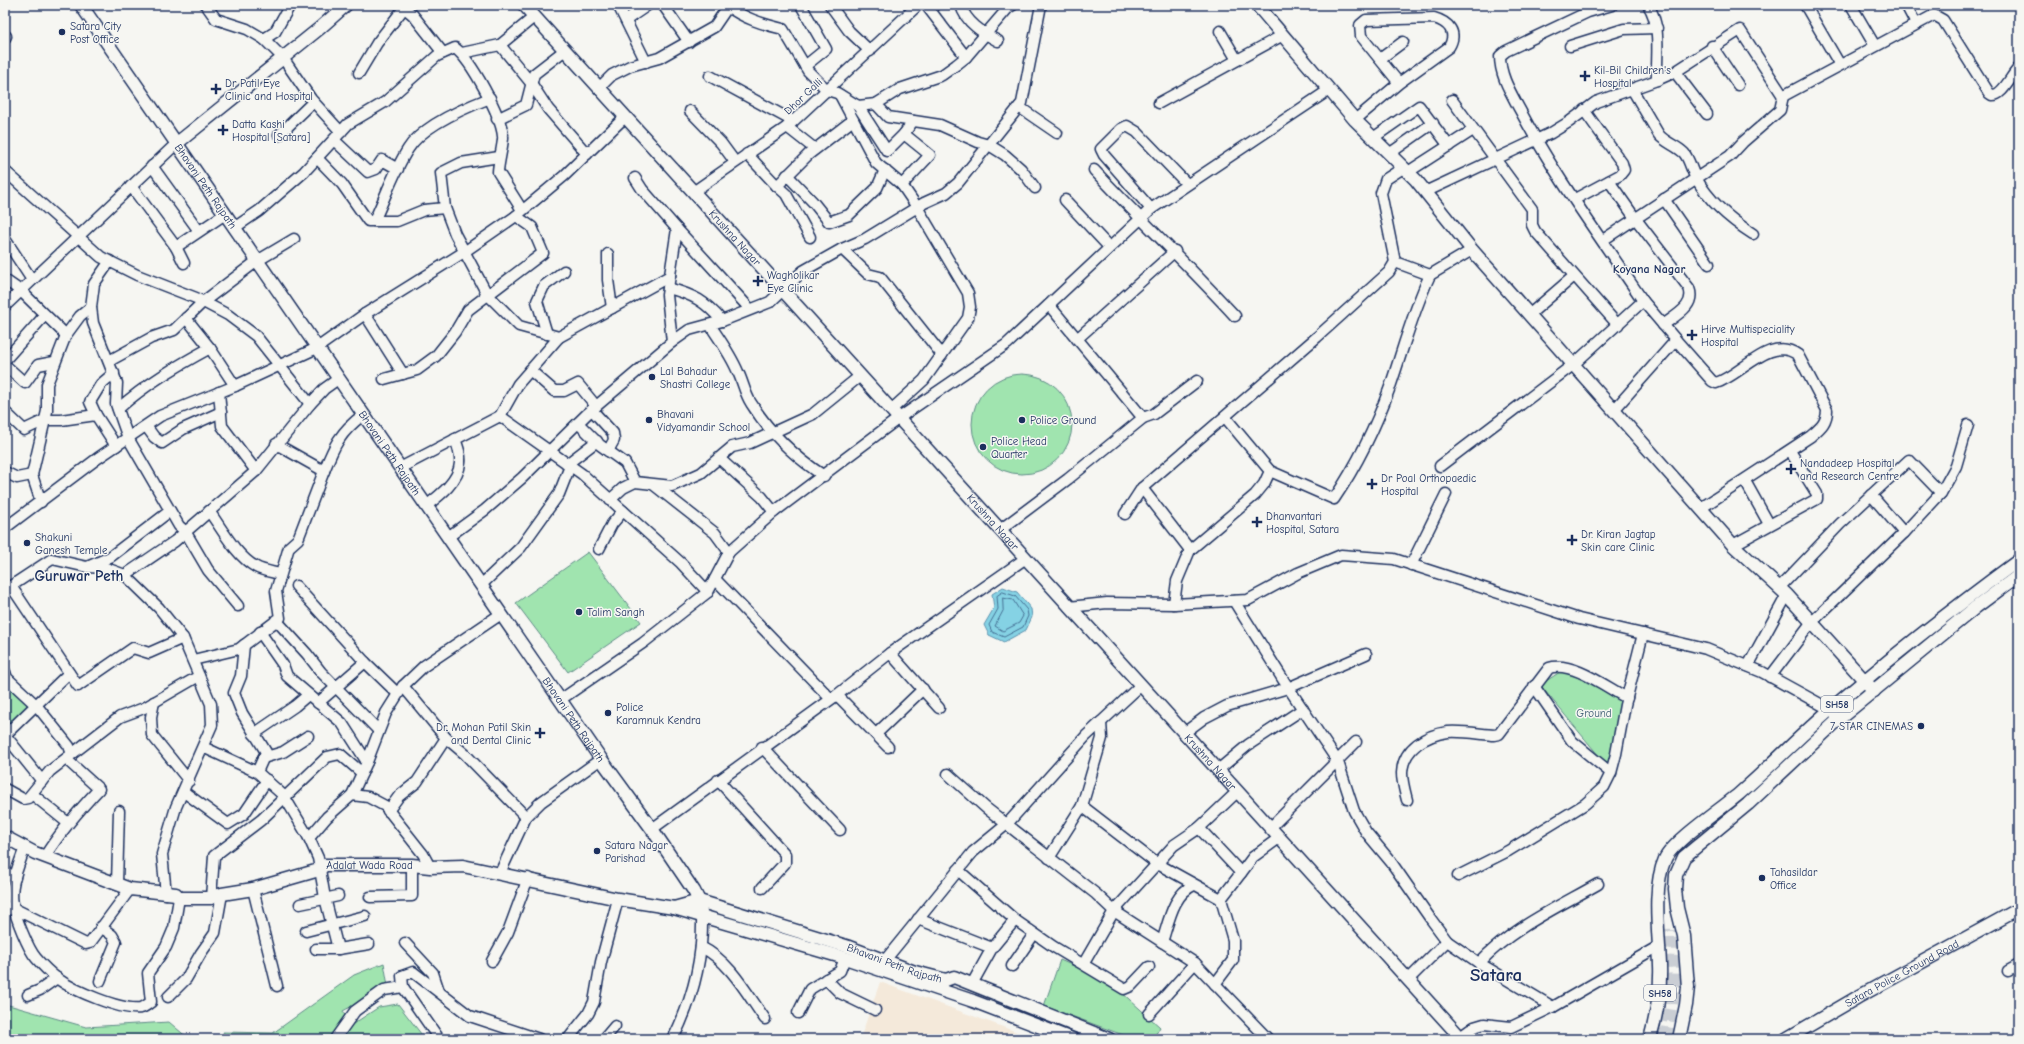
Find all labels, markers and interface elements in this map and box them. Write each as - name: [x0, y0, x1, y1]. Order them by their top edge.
- place label: Satara City Post Office: [70, 20, 121, 46]
- marker: Satara City Post Office: [57, 27, 67, 37]
- place label: Kil-Bil Children's Hospital: [1594, 64, 1671, 90]
- marker: Kil-Bil Children's Hospital: [1579, 70, 1591, 82]
- street label: Dhor Galli: [782, 75, 825, 117]
- place label: Dr Patil Eye Clinic and Hospital: [225, 77, 313, 103]
- marker: Dr Patil Eye Clinic and Hospital: [210, 83, 222, 95]
- place label: Datta Kashi Hospital [Satara]: [232, 118, 310, 144]
- marker: Datta Kashi Hospital [Satara]: [217, 124, 229, 136]
- street label: Bhavani Peth Rajpath: [172, 142, 239, 231]
- street label: Krushna Nagar: [706, 207, 764, 269]
- district label: Koyana Nagar: [1613, 262, 1685, 276]
- place label: Wagholikar Eye Clinic: [767, 269, 820, 295]
- marker: Wagholikar Eye Clinic: [752, 275, 764, 287]
- place label: Hirve Multispeciality Hospital: [1701, 323, 1795, 349]
- marker: Hirve Multispeciality Hospital: [1686, 329, 1698, 341]
- place label: Lal Bahadur Shastri College: [660, 365, 731, 391]
- marker: Lal Bahadur Shastri College: [647, 372, 657, 382]
- street label: Bhavani Peth Rajpath: [356, 408, 423, 498]
- place label: Bhavani Vidyamandir School: [657, 408, 750, 434]
- place label: Police Ground: [1030, 414, 1096, 427]
- marker: Bhavani Vidyamandir School: [644, 415, 654, 425]
- marker: Police Ground: [1017, 415, 1027, 425]
- place label: Police Head Quarter: [991, 435, 1047, 461]
- marker: Police Head Quarter: [978, 442, 988, 452]
- place label: Nandadeep Hospital and Research Centre: [1800, 457, 1899, 483]
- marker: Nandadeep Hospital and Research Centre: [1785, 463, 1797, 475]
- place label: Dr Poal Orthopaedic Hospital: [1381, 472, 1477, 498]
- marker: Dr Poal Orthopaedic Hospital: [1366, 478, 1378, 490]
- street label: Krushna Nagar: [964, 492, 1022, 553]
- place label: Dhanvantari Hospital, Satara: [1266, 510, 1339, 536]
- marker: Dhanvantari Hospital, Satara: [1251, 516, 1263, 528]
- place label: Dr. Kiran Jagtap Skin care Clinic: [1581, 528, 1656, 554]
- place label: Shakuni Ganesh Temple: [35, 531, 108, 557]
- marker: Dr. Kiran Jagtap Skin care Clinic: [1566, 534, 1578, 546]
- marker: Shakuni Ganesh Temple: [22, 538, 32, 548]
- district label: Guruwar Peth: [35, 567, 124, 585]
- place label: Talim Sangh: [587, 606, 645, 619]
- marker: Talim Sangh: [574, 607, 584, 617]
- street label: Bhavani Peth Rajpath: [540, 675, 607, 765]
- road number: SH58: [1821, 696, 1853, 712]
- place label: Police Karamnuk Kendra: [616, 701, 701, 727]
- park label: Ground: [1576, 707, 1612, 720]
- marker: Police Karamnuk Kendra: [603, 708, 613, 718]
- place label: 7 STAR CINEMAS: [1830, 720, 1913, 733]
- place label: Dr. Mohan Patil Skin and Dental Clinic: [436, 721, 532, 747]
- marker: 7 STAR CINEMAS: [1916, 721, 1926, 731]
- marker: Dr. Mohan Patil Skin and Dental Clinic: [534, 727, 546, 739]
- street label: Krushna Nagar: [1182, 732, 1239, 793]
- place label: Satara Nagar Parishad: [605, 839, 668, 865]
- marker: Satara Nagar Parishad: [592, 846, 602, 856]
- street label: Adalat Wada Road: [326, 859, 413, 872]
- place label: Tahasildar Office: [1770, 866, 1818, 892]
- marker: Tahasildar Office: [1757, 873, 1767, 883]
- street label: Satara Police Ground Road: [1843, 937, 1961, 1010]
- street label: Bhavani Peth Rajpath: [845, 941, 944, 986]
- district label: Satara: [1470, 964, 1522, 986]
- road number: SH58: [1644, 985, 1676, 1001]

